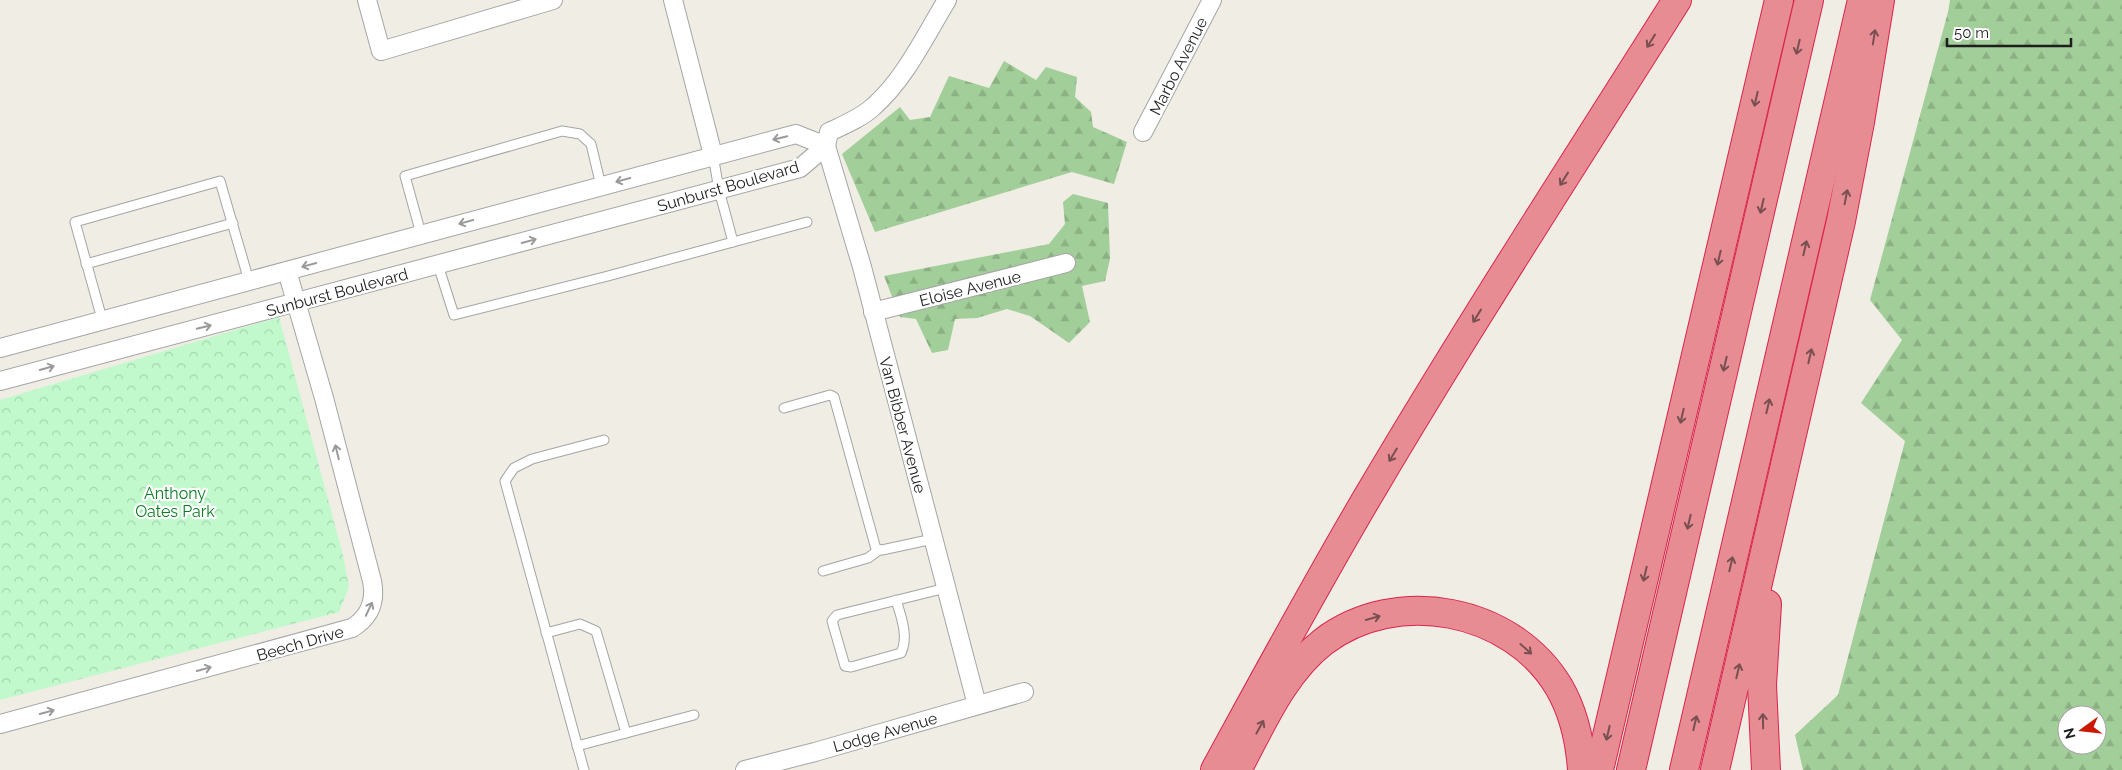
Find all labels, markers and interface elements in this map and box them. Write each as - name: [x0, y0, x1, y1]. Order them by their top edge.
- street label: Marbo Avenue: [1146, 14, 1211, 118]
- scale bar: [1947, 15, 2071, 47]
- text: 50 m: [1954, 24, 1989, 42]
- one-way arrow: [1870, 30, 1880, 46]
- one-way arrow: [1645, 34, 1655, 48]
- one-way arrow: [1793, 39, 1802, 55]
- one-way arrow: [1751, 90, 1760, 106]
- one-way arrow: [772, 134, 788, 144]
- street label: Sunburst Boulevard: [655, 157, 801, 216]
- one-way arrow: [1559, 171, 1569, 185]
- one-way arrow: [615, 176, 631, 186]
- one-way arrow: [1841, 190, 1851, 206]
- one-way arrow: [1757, 197, 1766, 213]
- one-way arrow: [458, 218, 474, 228]
- one-way arrow: [521, 235, 537, 245]
- one-way arrow: [1801, 240, 1810, 256]
- one-way arrow: [1714, 249, 1723, 265]
- one-way arrow: [301, 260, 317, 270]
- street label: Sunburst Boulevard: [264, 264, 410, 321]
- street label: Eloise Avenue: [917, 267, 1023, 310]
- one-way arrow: [1472, 309, 1483, 323]
- one-way arrow: [196, 322, 212, 331]
- one-way arrow: [1806, 348, 1815, 364]
- street label: Van Bibber Avenue: [875, 355, 930, 495]
- one-way arrow: [1720, 356, 1729, 372]
- one-way arrow: [39, 363, 55, 373]
- one-way arrow: [1764, 398, 1773, 414]
- one-way arrow: [1677, 408, 1686, 424]
- one-way arrow: [332, 445, 342, 461]
- one-way arrow: [1387, 447, 1397, 461]
- park label: Anthony Oates Park: [135, 484, 215, 521]
- one-way arrow: [1684, 514, 1693, 530]
- one-way arrow: [1727, 557, 1736, 573]
- one-way arrow: [1640, 566, 1649, 582]
- one-way arrow: [365, 602, 374, 617]
- one-way arrow: [1365, 612, 1381, 622]
- street label: Beech Drive: [254, 622, 346, 665]
- one-way arrow: [1519, 643, 1532, 655]
- one-way arrow: [195, 663, 211, 673]
- one-way arrow: [1734, 664, 1743, 680]
- north arrow: [2057, 705, 2107, 755]
- one-way arrow: [39, 707, 55, 716]
- street label: Lodge Avenue: [831, 709, 939, 756]
- one-way arrow: [1758, 714, 1768, 730]
- one-way arrow: [1691, 715, 1700, 731]
- one-way arrow: [1256, 720, 1265, 735]
- one-way arrow: [1603, 724, 1612, 740]
- text: N: [2060, 726, 2079, 741]

